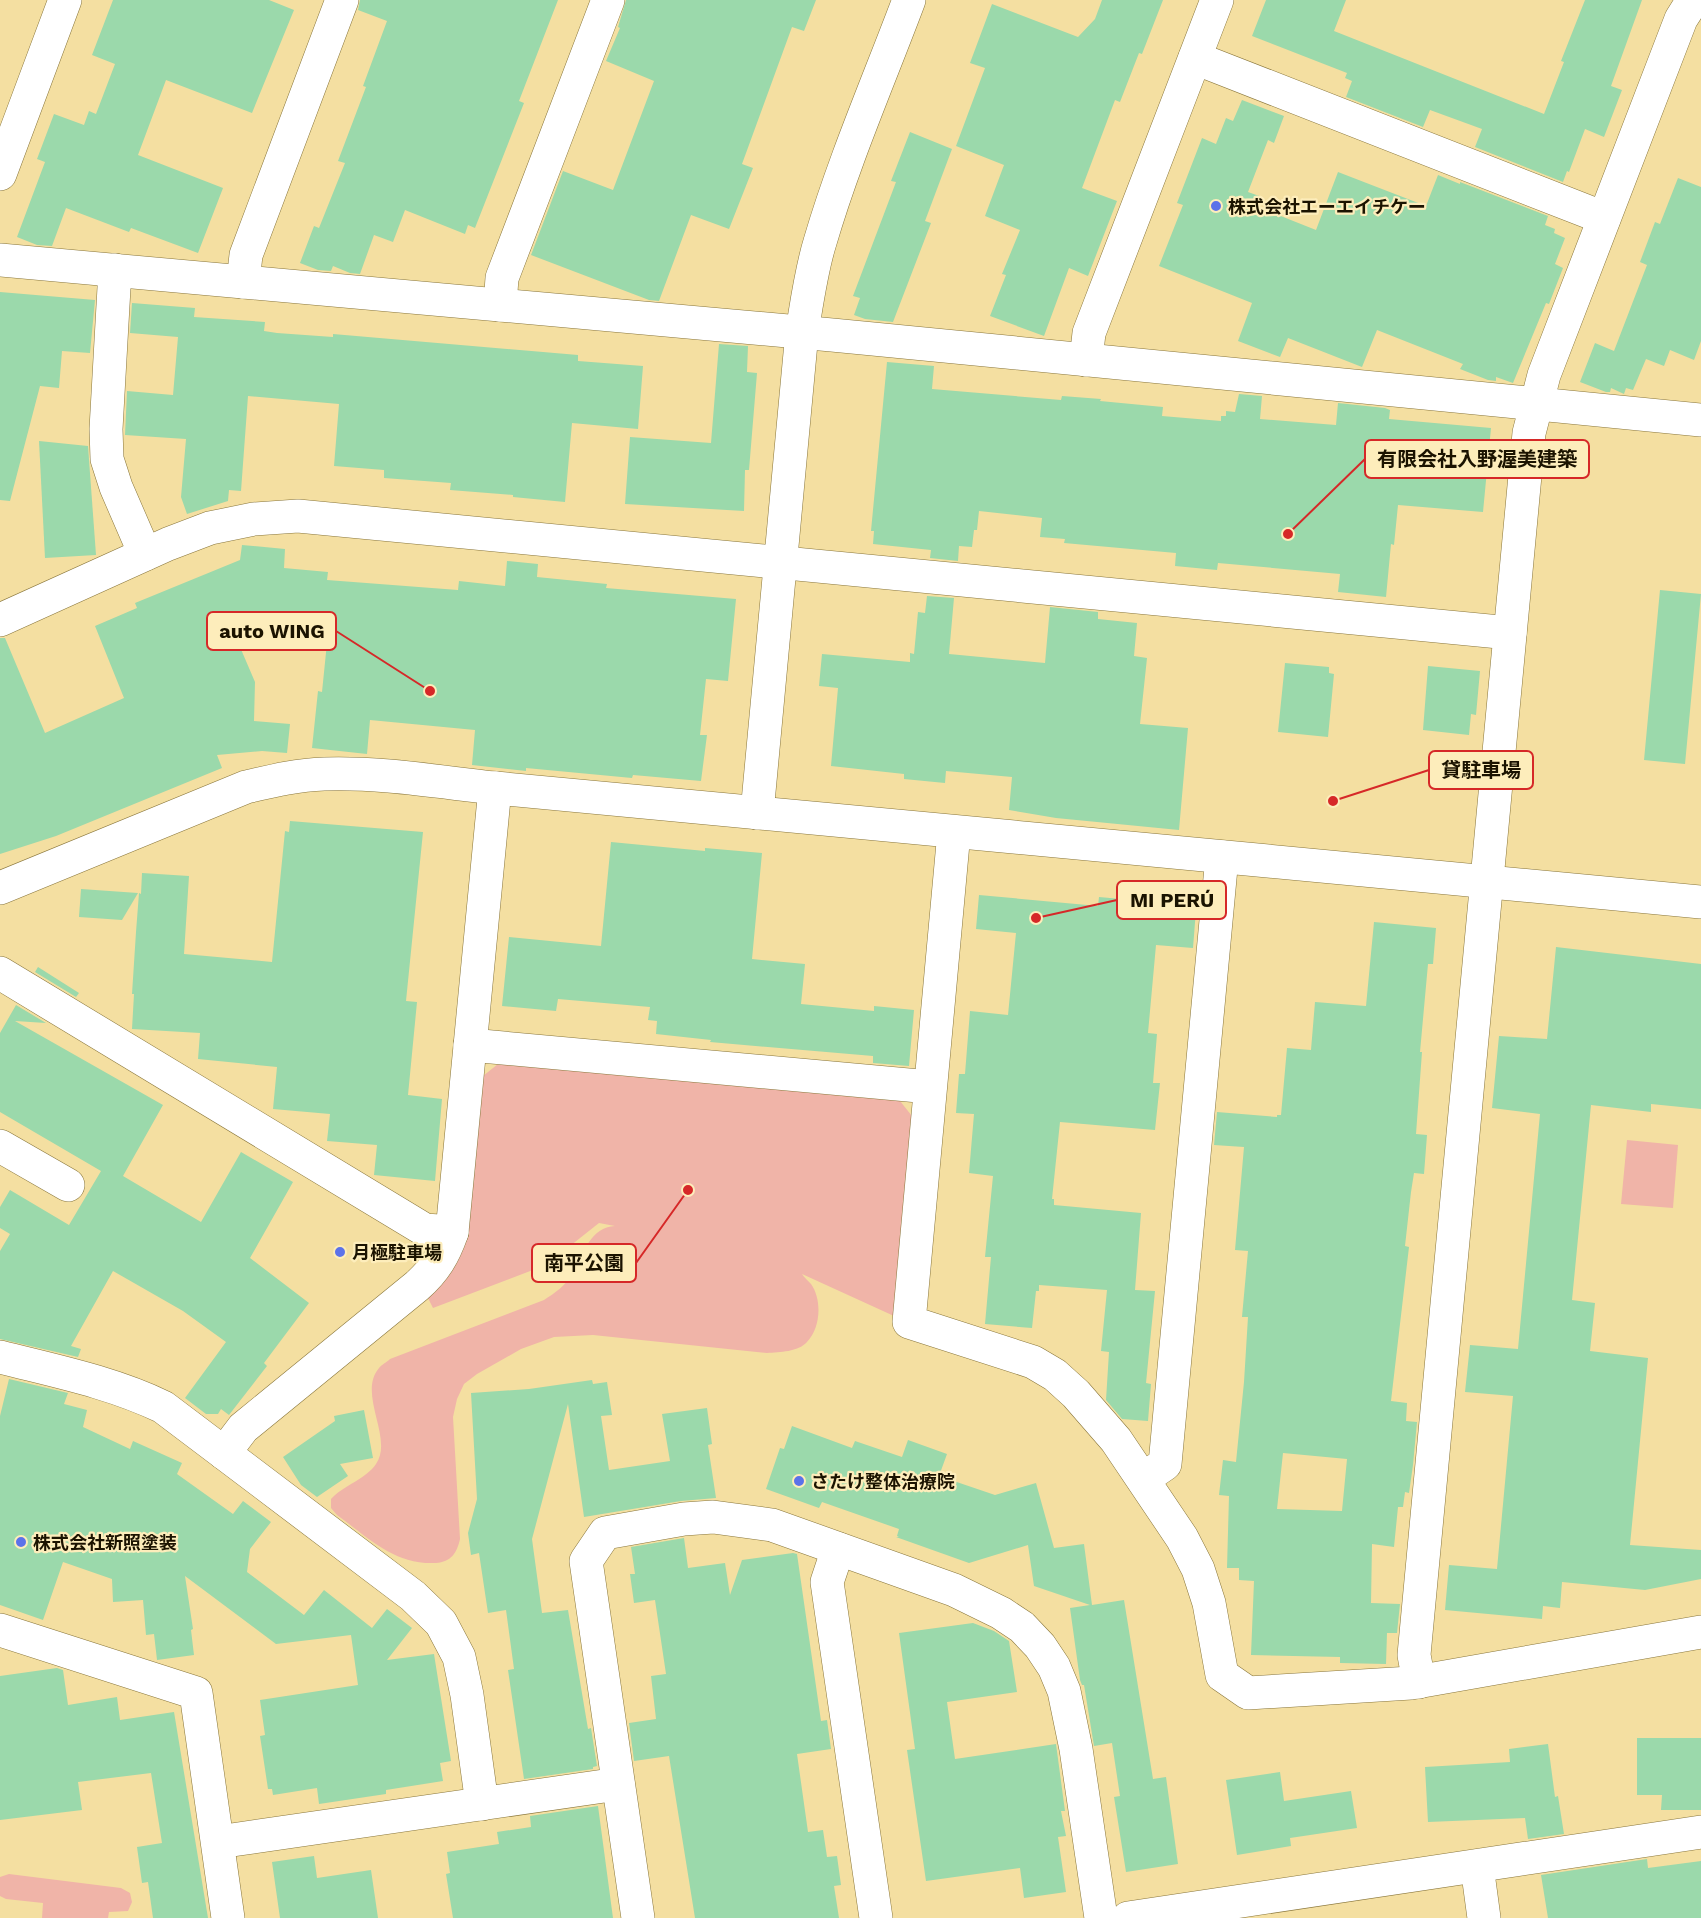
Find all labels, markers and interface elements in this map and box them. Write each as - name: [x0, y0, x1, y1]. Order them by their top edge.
- place label: 株式会社エーエイチケー: [1228, 196, 1426, 217]
- marker: 株式会社エーエイチケー: [1209, 199, 1223, 213]
- callout: 有限会社入野渥美建築: [1365, 440, 1589, 478]
- text: 有限会社入野渥美建築: [1377, 447, 1577, 471]
- callout: auto WING: [207, 612, 336, 650]
- text: auto WING: [219, 619, 325, 643]
- callout: 貸駐車場: [1429, 751, 1533, 789]
- text: 貸駐車場: [1441, 758, 1521, 782]
- callout: MI PERÚ: [1117, 881, 1226, 919]
- text: MI PERÚ: [1130, 888, 1214, 912]
- place label: 月極駐車場: [352, 1242, 442, 1263]
- callout: 南平公園: [532, 1244, 636, 1282]
- marker: 月極駐車場: [333, 1245, 347, 1259]
- text: 南平公園: [544, 1251, 624, 1275]
- place label: さたけ整体治療院: [811, 1471, 955, 1492]
- marker: さたけ整体治療院: [792, 1474, 806, 1488]
- place label: 株式会社新照塗装: [33, 1532, 177, 1553]
- marker: 株式会社新照塗装: [14, 1535, 28, 1549]

